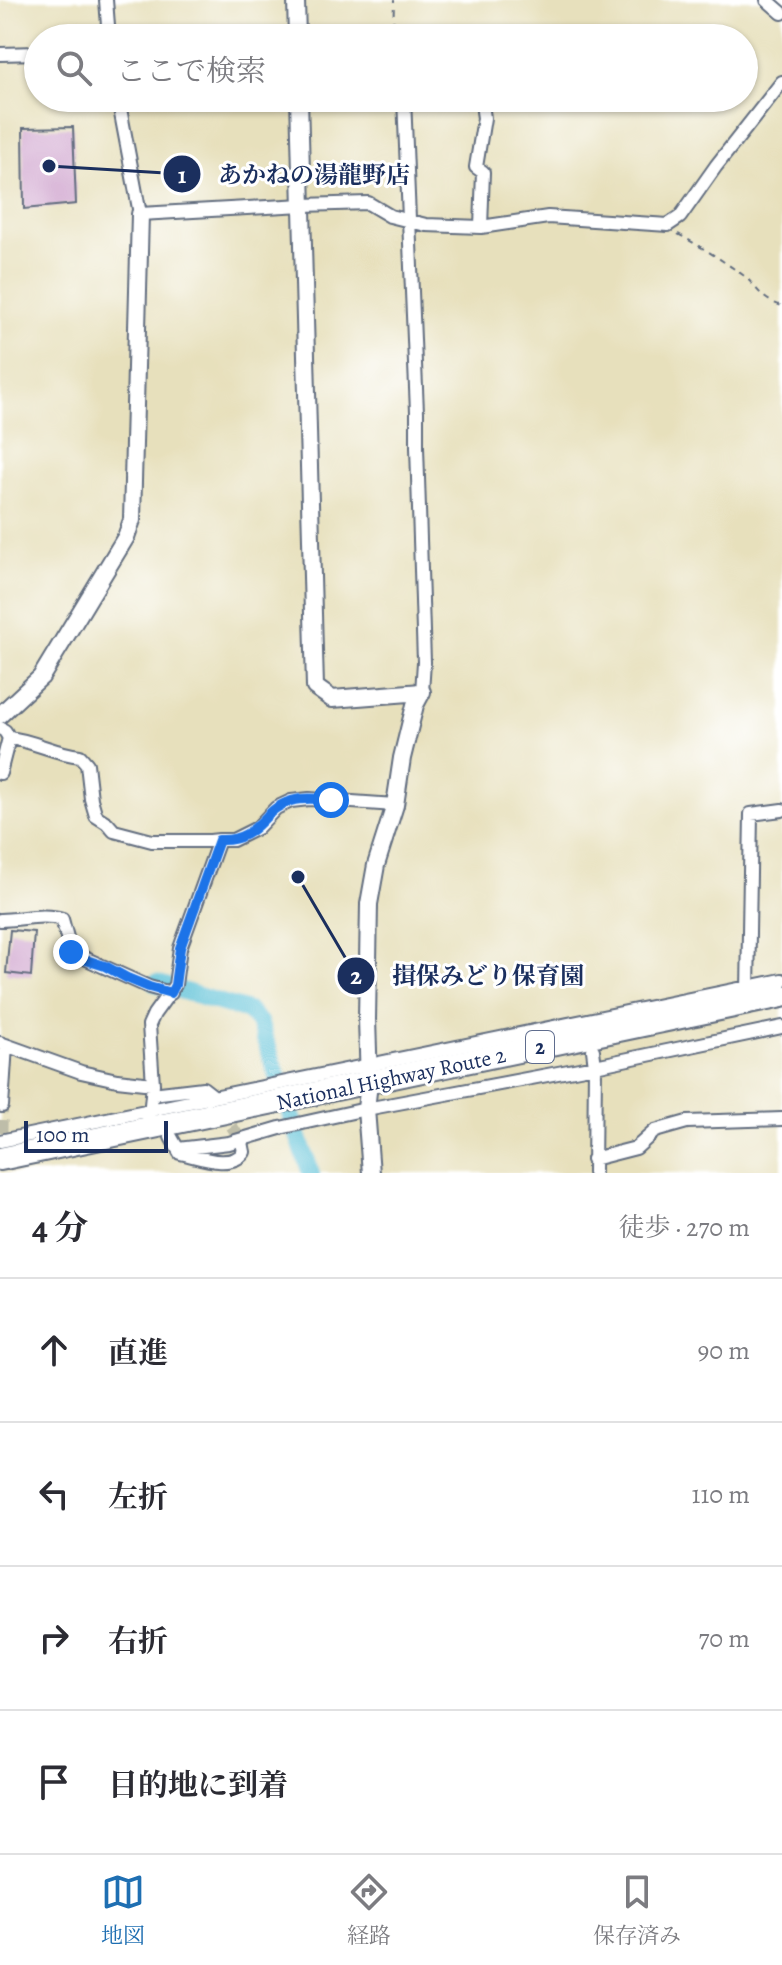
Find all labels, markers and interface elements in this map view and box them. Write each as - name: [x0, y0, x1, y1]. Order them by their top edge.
- search box: [24, 24, 758, 112]
- icon: search: [52, 46, 96, 90]
- text: ここで検索: [116, 51, 266, 91]
- callout: あかねの湯龍野店: [162, 150, 426, 198]
- text: 1: [178, 159, 187, 191]
- text: あかねの湯龍野店: [218, 159, 410, 191]
- route start: [313, 782, 349, 818]
- route end: [53, 934, 89, 970]
- callout: 揖保みどり保育園: [336, 952, 600, 1000]
- text: 2: [350, 960, 362, 992]
- text: 揖保みどり保育園: [392, 960, 584, 992]
- road number: 2: [526, 1031, 554, 1063]
- street label: National Highway Route 2: [274, 1040, 509, 1118]
- scale bar: [24, 1117, 168, 1153]
- text: 100 m: [36, 1120, 90, 1150]
- text: 4 分: [32, 1204, 88, 1251]
- text: 徒歩 · 270 m: [619, 1210, 750, 1245]
- icon: ahead: [32, 1328, 76, 1372]
- text: 直進: [108, 1333, 168, 1373]
- text: 90 m: [698, 1333, 750, 1368]
- icon: left: [32, 1472, 76, 1516]
- text: 左折: [108, 1477, 168, 1517]
- text: 110 m: [692, 1477, 750, 1512]
- icon: right: [32, 1616, 76, 1660]
- text: 右折: [108, 1621, 168, 1661]
- text: 70 m: [698, 1621, 750, 1656]
- icon: arrive: [32, 1760, 76, 1804]
- text: 目的地に到着: [108, 1765, 288, 1805]
- tab: 地図: [101, 1870, 145, 1951]
- tab: 経路: [347, 1870, 391, 1951]
- tab: 保存済み: [593, 1870, 681, 1951]

